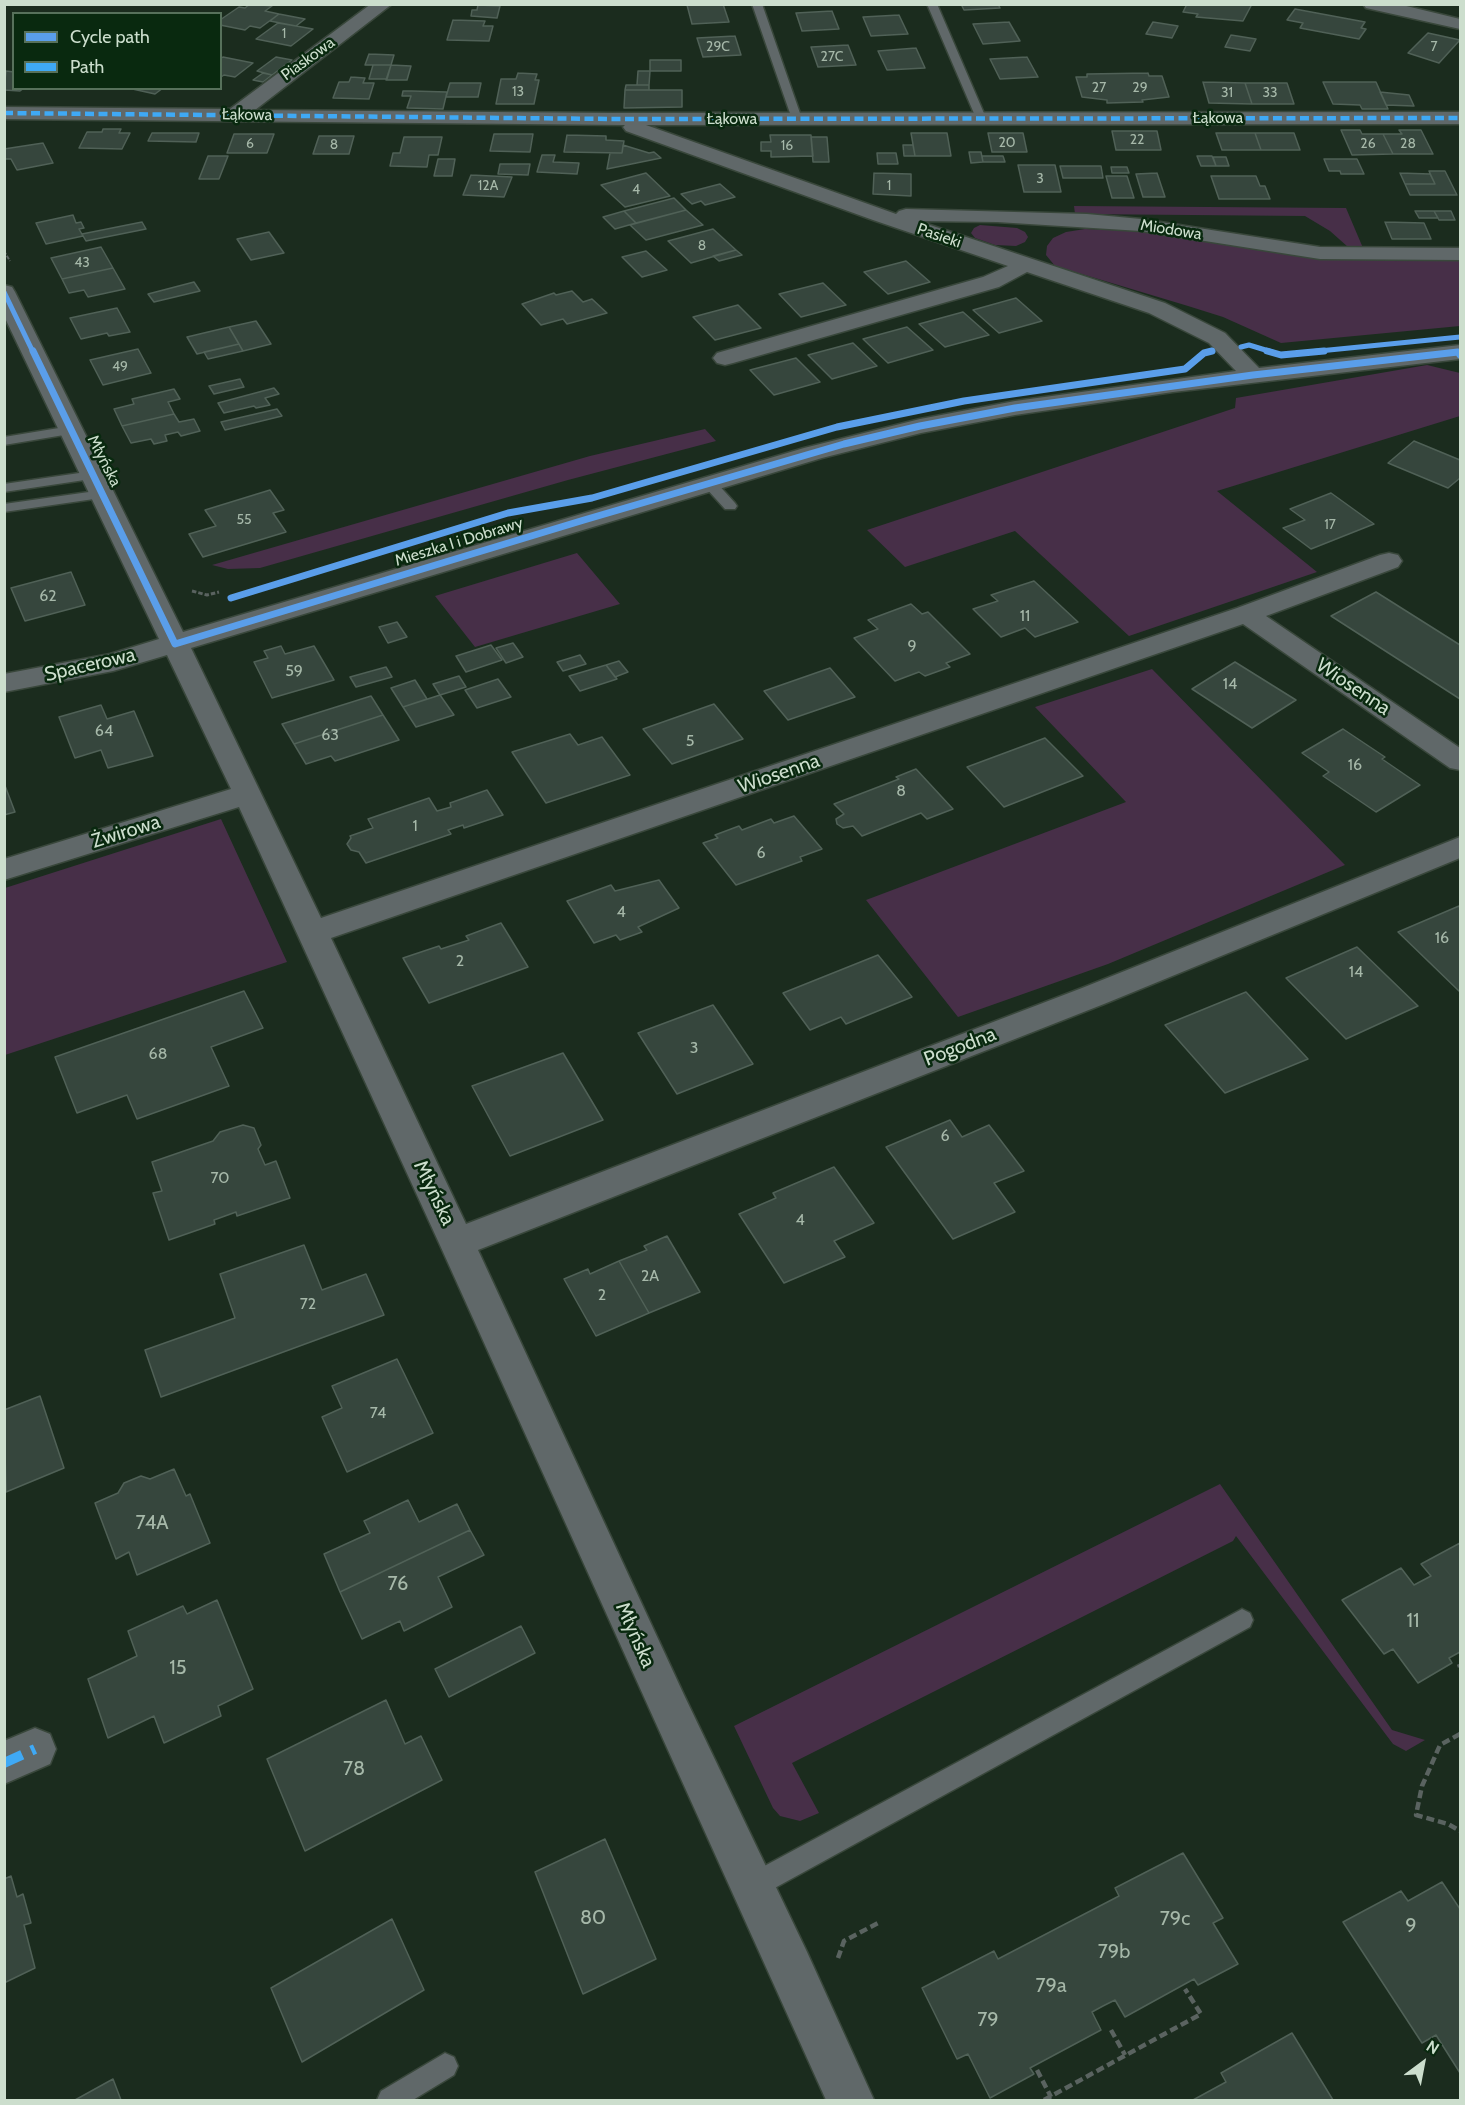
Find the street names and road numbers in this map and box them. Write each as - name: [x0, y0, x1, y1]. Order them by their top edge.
- street label: Piaskowa: [277, 33, 339, 85]
- street label: Łąkowa: [222, 105, 272, 125]
- street label: Łąkowa: [1193, 108, 1243, 128]
- street label: Łąkowa: [707, 109, 757, 129]
- street label: Miodowa: [1139, 216, 1203, 244]
- street label: Pasieki: [914, 220, 964, 252]
- street label: Młyńska: [83, 432, 125, 490]
- street label: Mieszka I i Dobrawy: [393, 513, 525, 571]
- street label: Spacerowa: [42, 643, 138, 687]
- street label: Wiosenna: [1311, 653, 1395, 721]
- street label: Wiosenna: [735, 749, 823, 799]
- street label: Żwirowa: [89, 810, 163, 854]
- street label: Pogodna: [921, 1022, 999, 1072]
- street label: Młyńska: [408, 1157, 460, 1229]
- street label: Młyńska: [610, 1599, 660, 1671]

